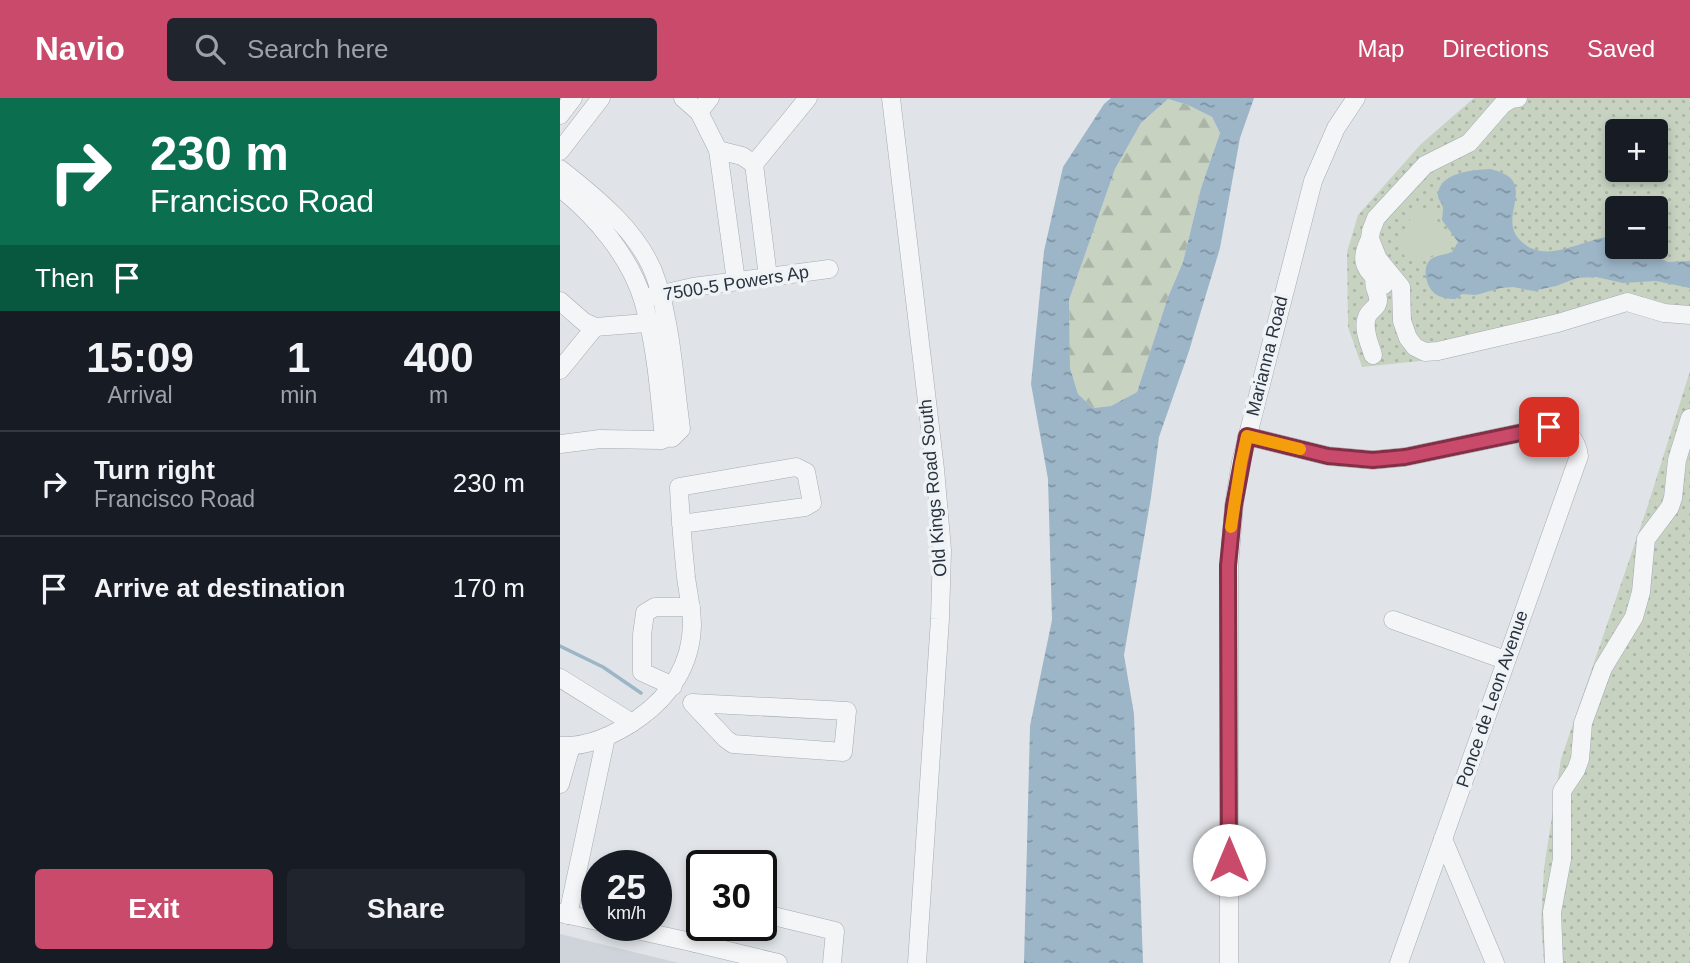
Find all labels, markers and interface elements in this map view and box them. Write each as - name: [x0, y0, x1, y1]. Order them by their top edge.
- search box: [167, 18, 657, 81]
- text: Navio: [35, 30, 125, 67]
- icon: search: [191, 30, 229, 68]
- text: Search here: [247, 34, 389, 64]
- text: Map: [1358, 35, 1404, 62]
- text: Directions: [1442, 35, 1549, 62]
- text: Saved: [1587, 35, 1655, 62]
- map controls: [1605, 119, 1668, 259]
- button: +: [1605, 119, 1668, 182]
- icon: right: [35, 126, 126, 217]
- text: 230 m: [150, 126, 289, 180]
- text: Francisco Road: [150, 183, 374, 219]
- button: −: [1605, 196, 1668, 259]
- icon: arrive: [108, 259, 146, 297]
- street label: 7500-5 Powers Ap: [662, 262, 810, 304]
- text: Then: [35, 263, 94, 293]
- street label: Marianna Road: [1242, 294, 1292, 418]
- text: 15:09: [86, 334, 194, 381]
- text: 1: [287, 334, 310, 381]
- text: 400: [404, 334, 474, 381]
- text: Arrival: [107, 382, 173, 408]
- text: min: [280, 382, 317, 408]
- text: m: [429, 382, 448, 408]
- pin: [1519, 397, 1579, 457]
- street label: Old Kings Road South: [915, 398, 951, 578]
- icon: arrive: [1530, 408, 1568, 446]
- text: Turn right: [94, 455, 215, 485]
- icon: right: [35, 465, 73, 503]
- text: 230 m: [453, 468, 525, 498]
- text: Francisco Road: [94, 486, 255, 512]
- icon: arrive: [35, 570, 73, 608]
- text: Arrive at destination: [94, 573, 345, 603]
- text: 170 m: [453, 573, 525, 603]
- street label: Ponce de Leon Avenue: [1452, 608, 1532, 790]
- position arrow: [1192, 823, 1266, 897]
- speed limit sign: 30: [686, 850, 777, 941]
- text: 25: [607, 867, 646, 906]
- button: Exit: [35, 869, 273, 949]
- button: Share: [287, 869, 525, 949]
- text: km/h: [607, 903, 646, 923]

